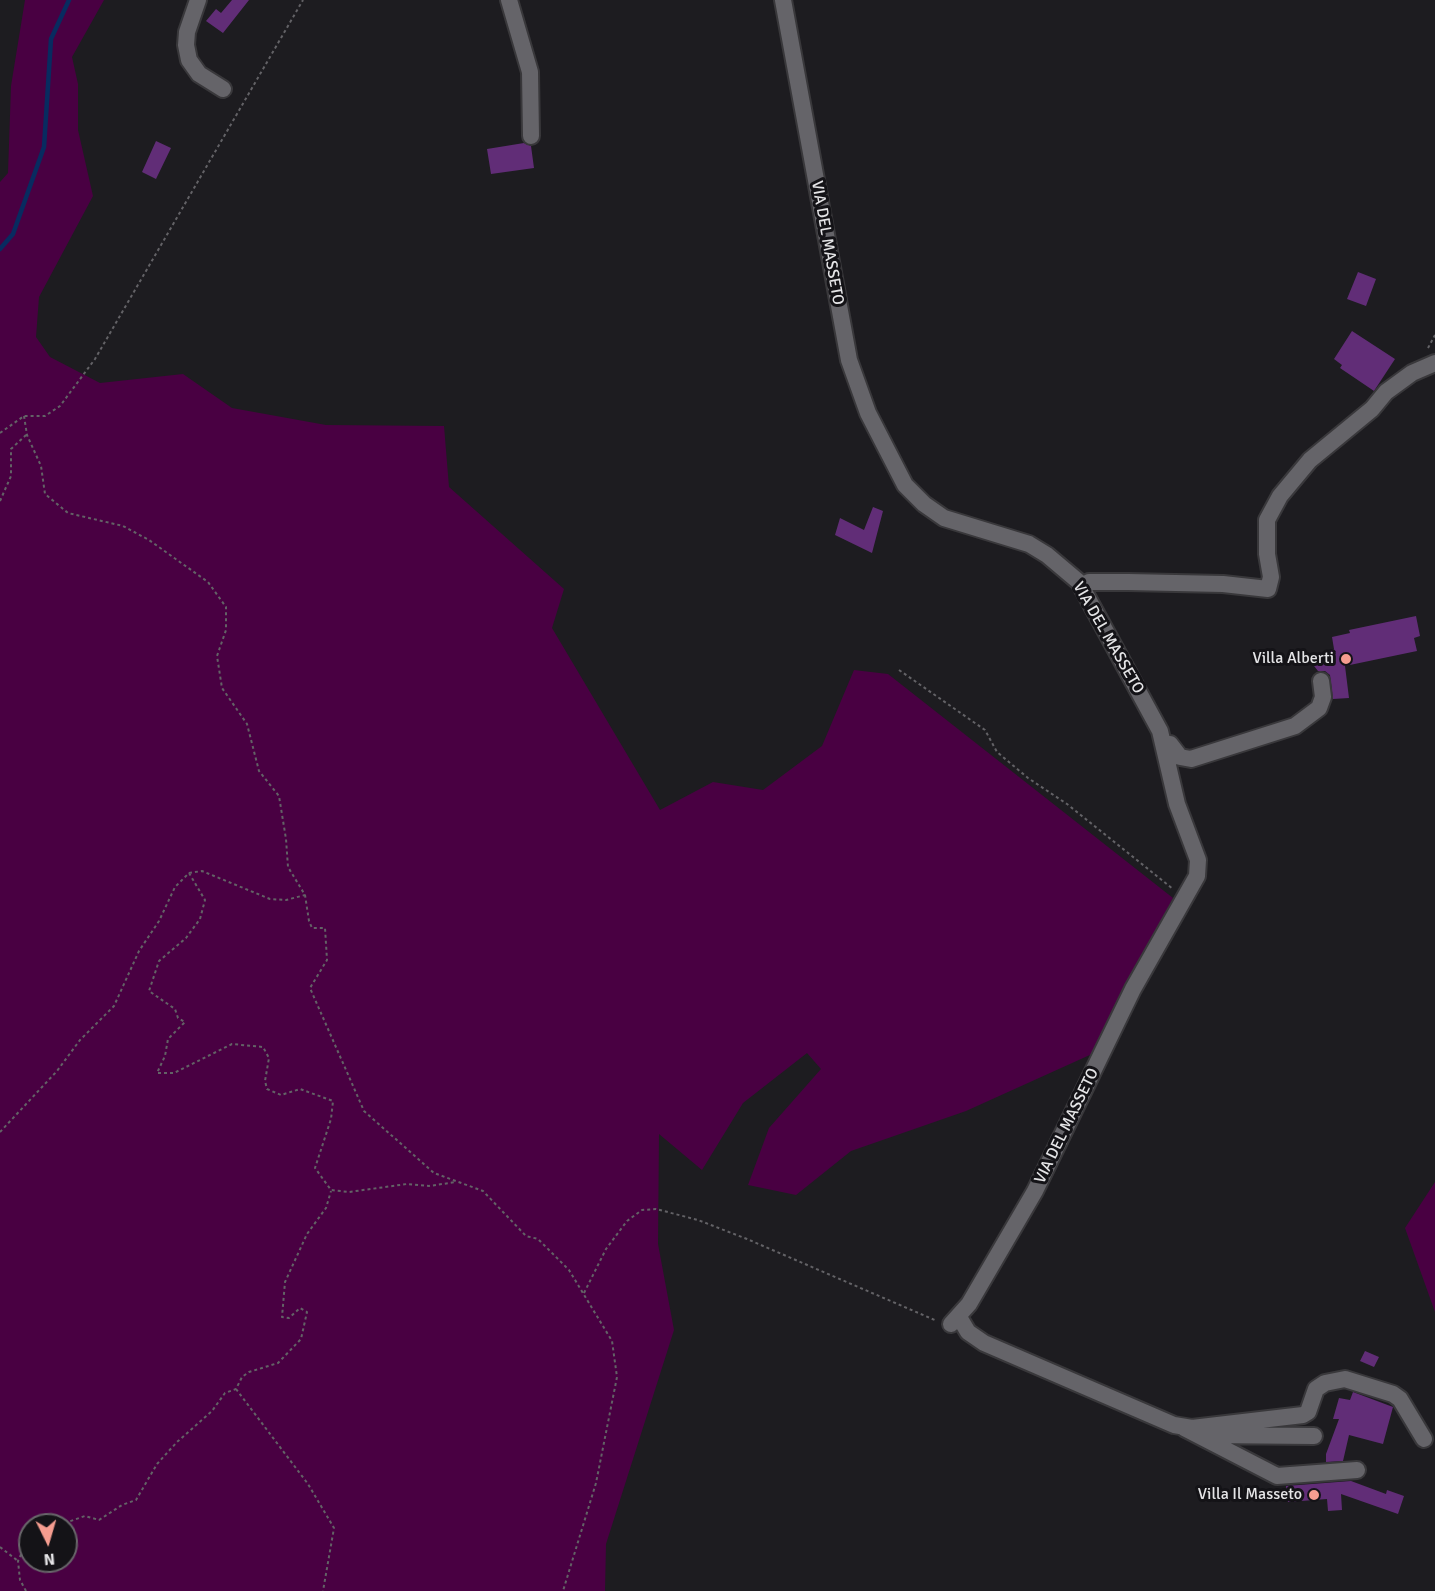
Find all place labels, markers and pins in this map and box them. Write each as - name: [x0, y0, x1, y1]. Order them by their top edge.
- place label: Villa Alberti: [1253, 649, 1334, 669]
- marker: Villa Alberti: [1339, 652, 1353, 666]
- place label: Villa Il Masseto: [1198, 1485, 1302, 1505]
- marker: Villa Il Masseto: [1307, 1488, 1321, 1502]

